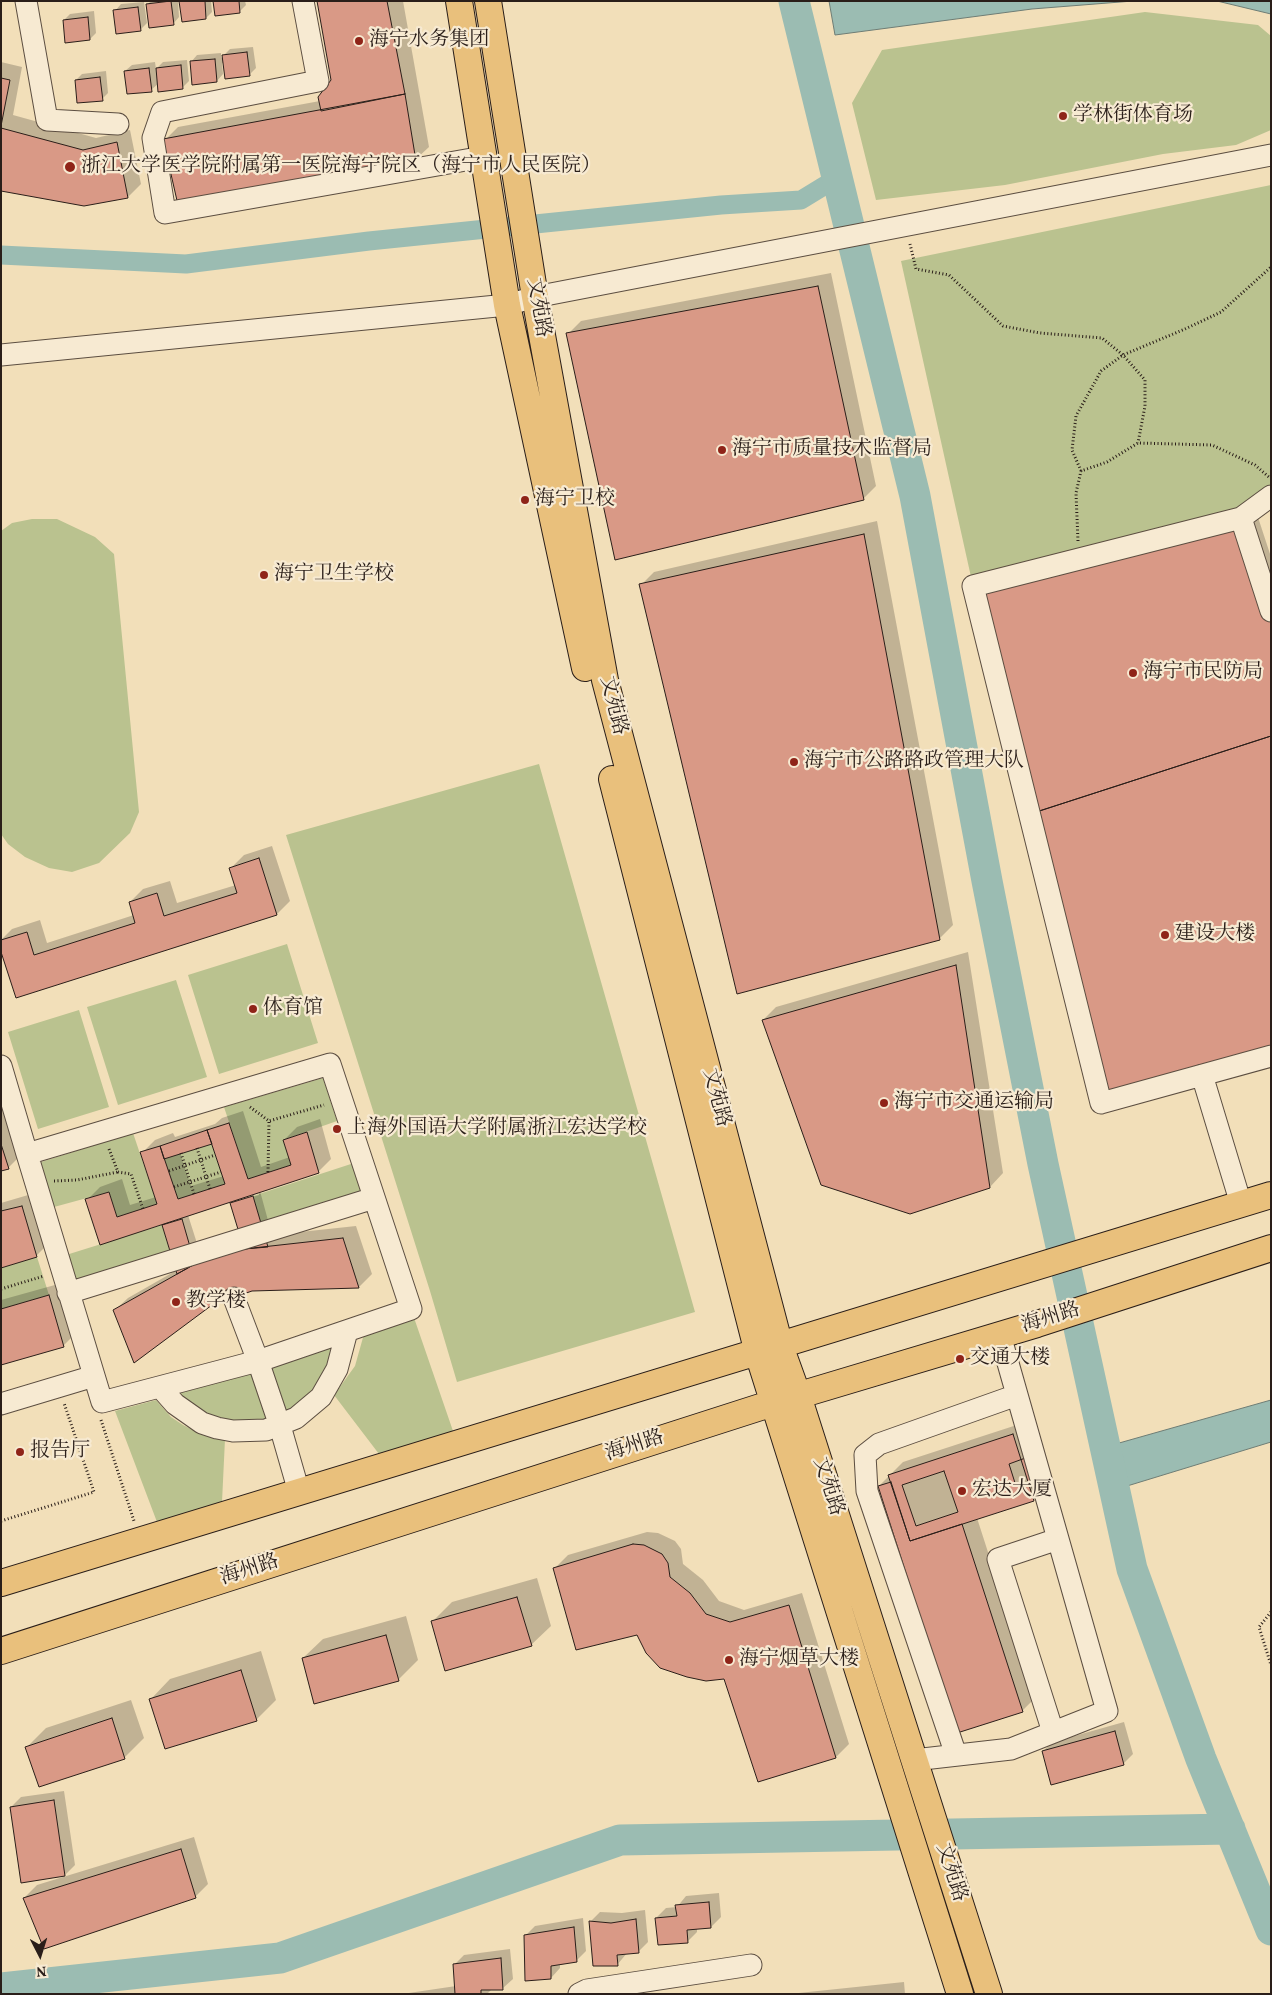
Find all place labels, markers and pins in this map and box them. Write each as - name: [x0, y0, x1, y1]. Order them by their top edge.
- place label: 海宁水务集团: [369, 29, 489, 53]
- marker: 海宁水务集团: [353, 35, 365, 47]
- place label: 学林街体育场: [1073, 104, 1193, 128]
- marker: 学林街体育场: [1057, 110, 1069, 122]
- place label: 浙江大学医学院附属第一医院海宁院区（海宁市人民医院）: [81, 155, 601, 179]
- marker: 浙江大学医学院附属第一医院海宁院区（海宁市人民医院）: [63, 160, 77, 174]
- place label: 海宁市质量技术监督局: [732, 438, 932, 462]
- marker: 海宁市质量技术监督局: [716, 444, 728, 456]
- place label: 海宁卫校: [535, 488, 615, 512]
- marker: 海宁卫校: [519, 494, 531, 506]
- place label: 海宁卫生学校: [274, 563, 394, 587]
- marker: 海宁卫生学校: [258, 569, 270, 581]
- place label: 海宁市民防局: [1143, 661, 1263, 685]
- marker: 海宁市民防局: [1127, 667, 1139, 679]
- place label: 海宁市公路路政管理大队: [804, 750, 1024, 774]
- marker: 海宁市公路路政管理大队: [788, 756, 800, 768]
- place label: 建设大楼: [1175, 923, 1255, 947]
- marker: 建设大楼: [1159, 929, 1171, 941]
- place label: 体育馆: [263, 997, 323, 1021]
- marker: 体育馆: [247, 1003, 259, 1015]
- place label: 海宁市交通运输局: [894, 1091, 1054, 1115]
- marker: 海宁市交通运输局: [878, 1097, 890, 1109]
- place label: 上海外国语大学附属浙江宏达学校: [347, 1117, 647, 1141]
- marker: 上海外国语大学附属浙江宏达学校: [331, 1123, 343, 1135]
- place label: 教学楼: [186, 1290, 246, 1314]
- marker: 教学楼: [170, 1296, 182, 1308]
- place label: 交通大楼: [970, 1347, 1050, 1371]
- marker: 交通大楼: [954, 1353, 966, 1365]
- place label: 报告厅: [30, 1440, 90, 1464]
- marker: 报告厅: [14, 1446, 26, 1458]
- place label: 宏达大厦: [972, 1479, 1052, 1503]
- marker: 宏达大厦: [956, 1485, 968, 1497]
- place label: 海宁烟草大楼: [739, 1648, 859, 1672]
- marker: 海宁烟草大楼: [723, 1654, 735, 1666]

